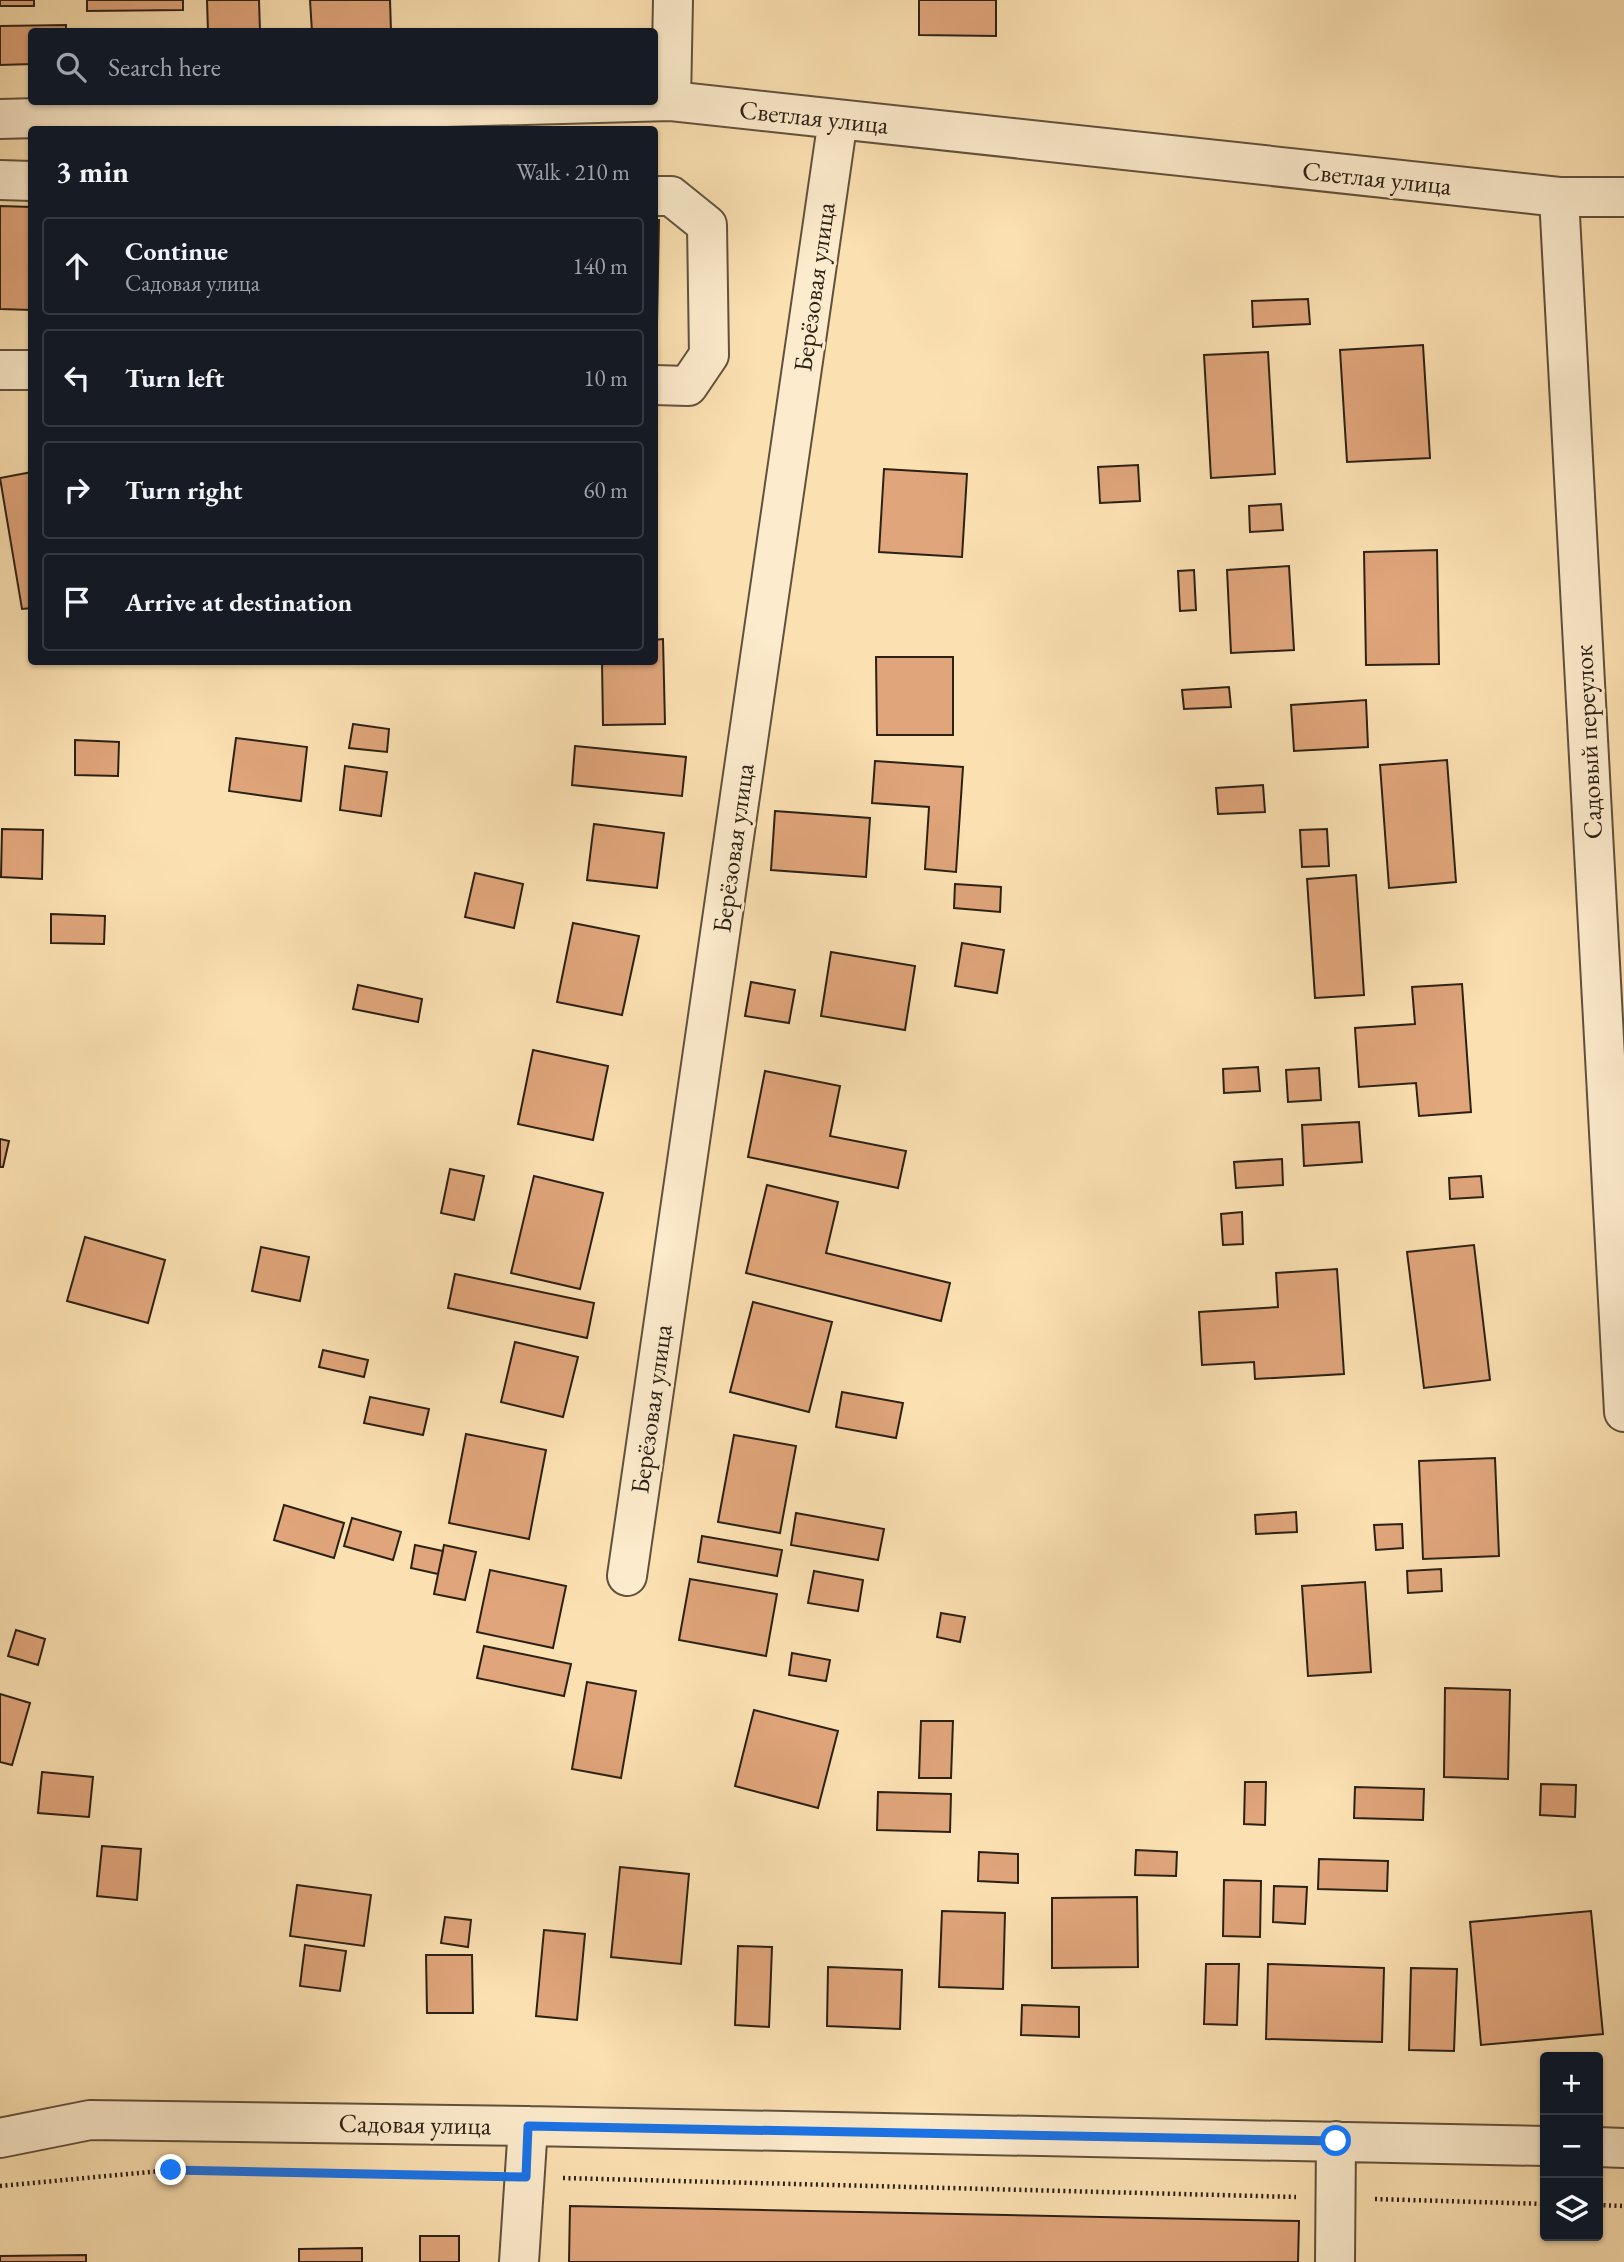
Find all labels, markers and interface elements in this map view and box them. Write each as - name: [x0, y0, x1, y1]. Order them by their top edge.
- search box: [28, 28, 658, 105]
- icon: search: [52, 48, 90, 86]
- text: Search here: [108, 50, 221, 84]
- street label: Светлая улица: [738, 92, 891, 142]
- text: 3 min: [56, 152, 129, 191]
- street label: Светлая улица: [1301, 153, 1454, 203]
- text: Walk · 210 m: [516, 157, 630, 187]
- street label: Берёзовая улица: [785, 199, 843, 374]
- text: Continue: [125, 234, 228, 268]
- icon: ahead: [58, 247, 96, 285]
- text: 140 m: [572, 251, 628, 281]
- text: Садовая улица: [125, 268, 260, 298]
- icon: left: [58, 359, 96, 397]
- text: Turn left: [125, 361, 224, 395]
- text: 10 m: [583, 363, 628, 393]
- icon: right: [58, 471, 96, 509]
- text: Turn right: [125, 473, 243, 507]
- text: 60 m: [583, 475, 628, 505]
- icon: arrive: [58, 583, 96, 621]
- text: Arrive at destination: [125, 585, 352, 619]
- street label: Садовый переулок: [1566, 643, 1610, 840]
- street label: Берёзовая улица: [704, 760, 762, 935]
- street label: Берёзовая улица: [622, 1321, 680, 1496]
- map controls: [1540, 2052, 1603, 2241]
- button: +: [1540, 2052, 1603, 2115]
- street label: Садовая улица: [338, 2106, 492, 2142]
- button: −: [1540, 2115, 1603, 2178]
- route start: [1320, 2125, 1351, 2156]
- route end: [155, 2154, 186, 2185]
- button: layers: [1540, 2178, 1603, 2241]

